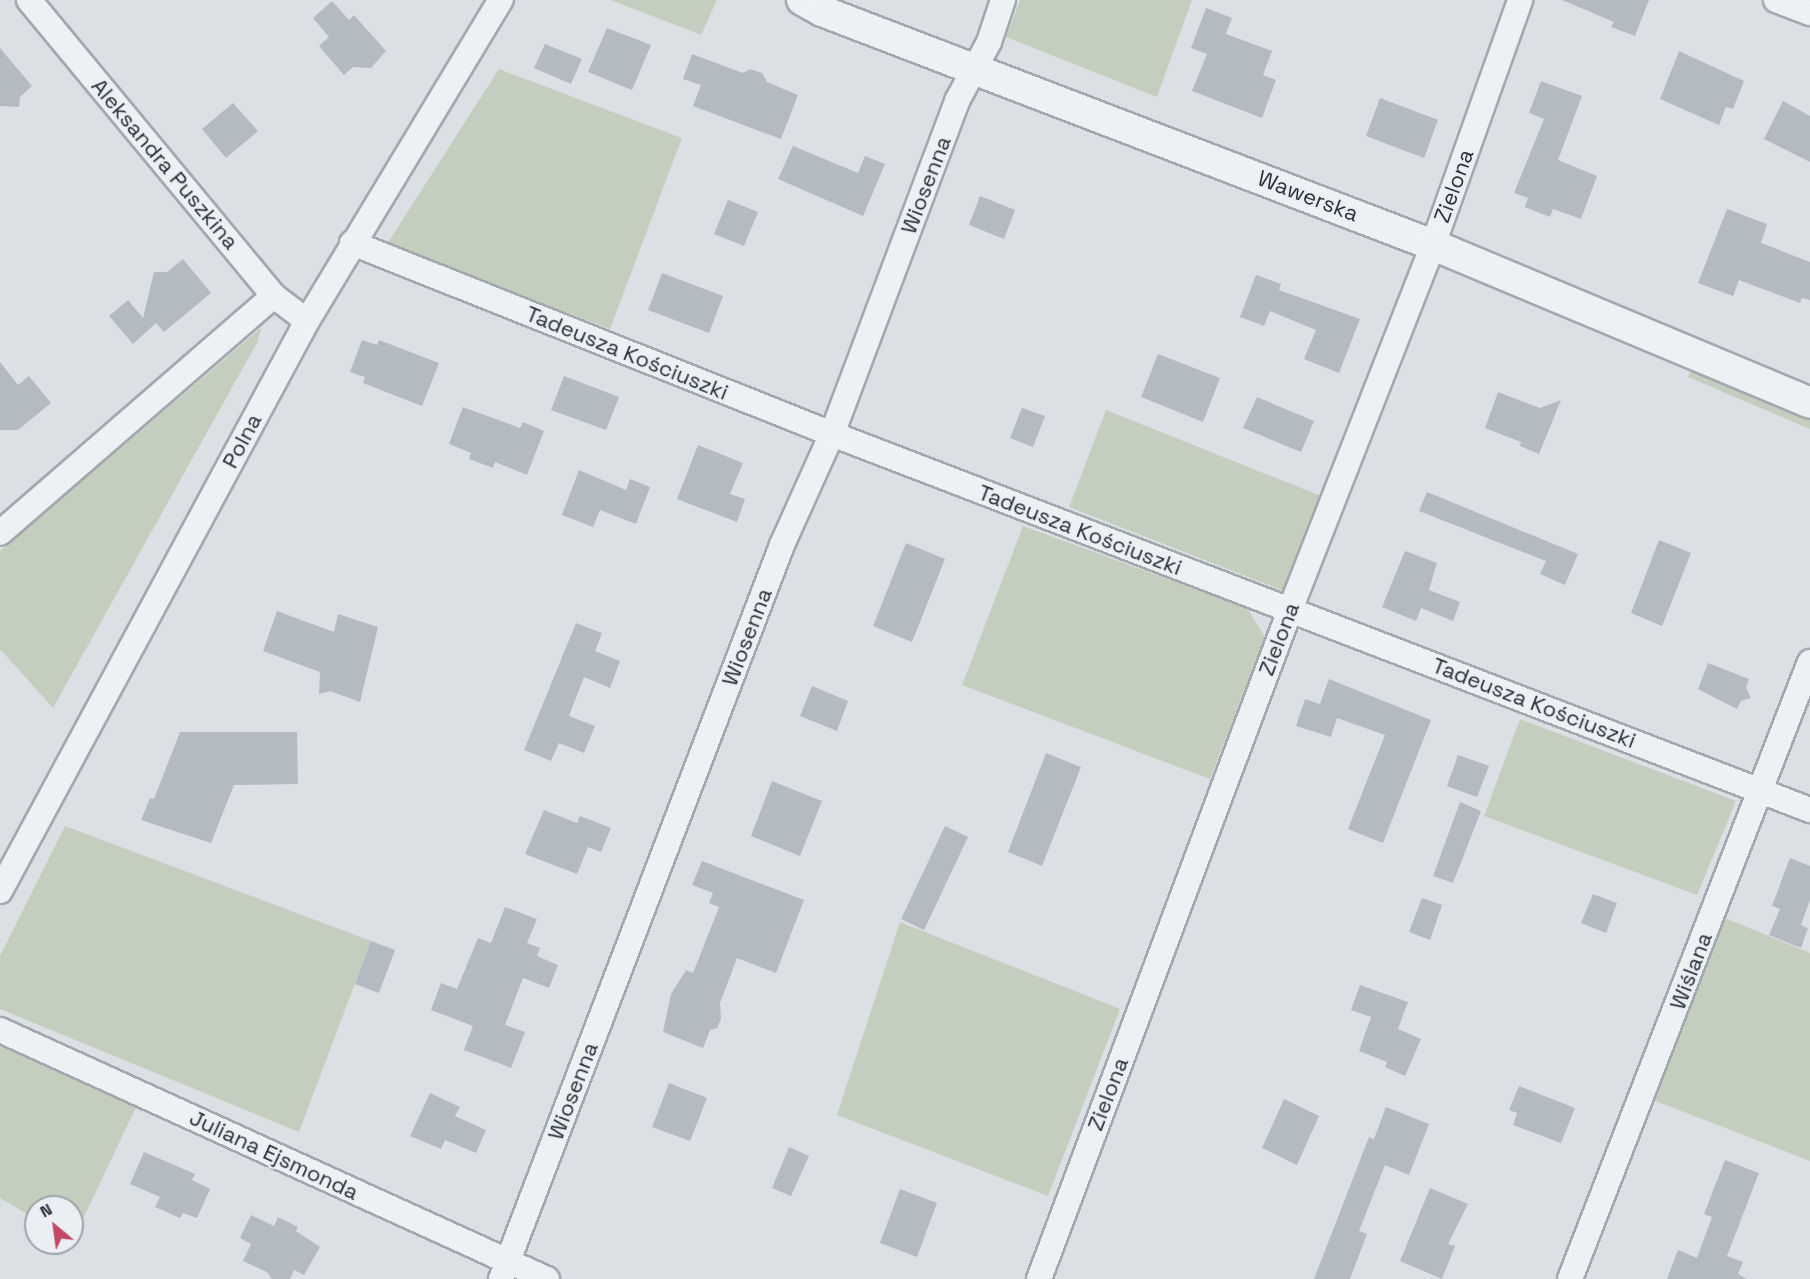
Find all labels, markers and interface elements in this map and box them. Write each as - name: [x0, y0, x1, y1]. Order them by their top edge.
- street label: Aleksandra Puszkina: [86, 73, 244, 255]
- street label: Wiosenna: [895, 132, 957, 238]
- street label: Zielona: [1429, 146, 1479, 226]
- street label: Wawerska: [1254, 165, 1362, 227]
- street label: Tadeusza Kościuszki: [522, 300, 732, 406]
- street label: Polna: [217, 409, 267, 473]
- street label: Tadeusza Kościuszki: [975, 479, 1185, 581]
- street label: Wiosenna: [716, 584, 778, 690]
- street label: Zielona: [1253, 599, 1305, 679]
- street label: Tadeusza Kościuszki: [1429, 652, 1639, 754]
- street label: Wiślana: [1664, 929, 1718, 1013]
- street label: Wiosenna: [542, 1038, 604, 1144]
- street label: Zielona: [1082, 1054, 1134, 1134]
- street label: Juliana Ejsmonda: [185, 1104, 363, 1206]
- north arrow: [24, 1195, 84, 1255]
- text: N: [36, 1199, 56, 1222]

